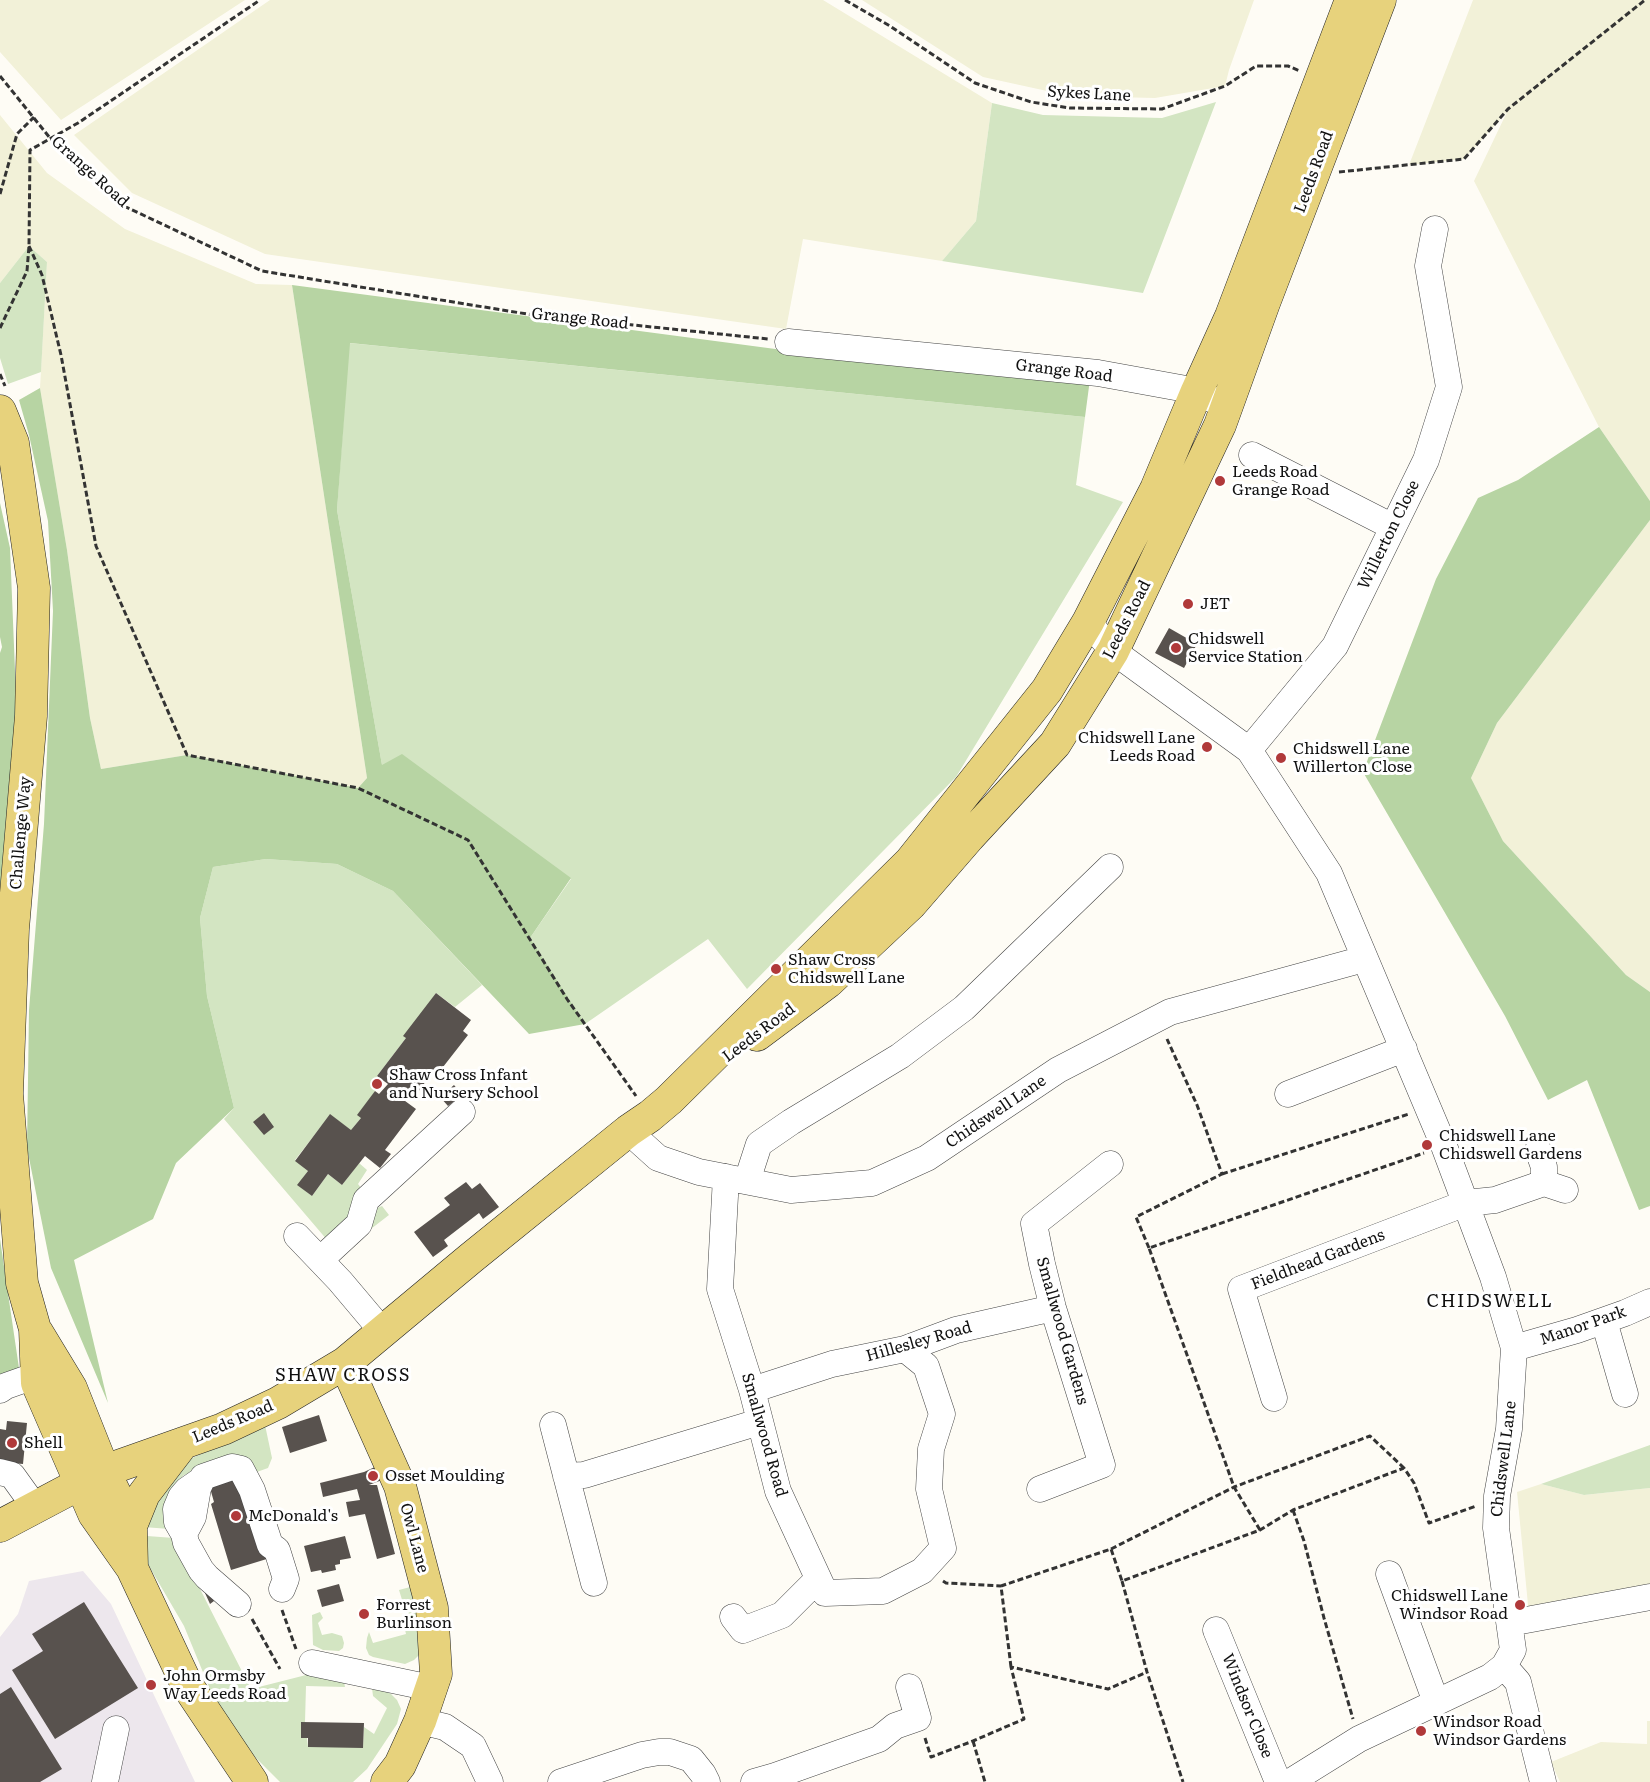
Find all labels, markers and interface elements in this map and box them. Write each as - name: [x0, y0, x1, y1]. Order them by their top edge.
- street label: Sykes Lane: [1047, 82, 1131, 106]
- street label: Leeds Road: [1290, 128, 1338, 216]
- street label: Grange Road: [47, 132, 133, 212]
- street label: Grange Road: [530, 304, 630, 334]
- street label: Grange Road: [1014, 356, 1114, 386]
- place label: Leeds Road Grange Road: [1232, 462, 1330, 500]
- marker: Leeds Road Grange Road: [1213, 474, 1227, 488]
- street label: Willerton Close: [1354, 477, 1424, 593]
- street label: Leeds Road: [1099, 577, 1155, 663]
- place label: JET: [1200, 594, 1230, 614]
- marker: JET: [1181, 597, 1195, 611]
- place label: Chidswell Service Station: [1188, 629, 1303, 667]
- marker: Chidswell Service Station: [1169, 641, 1183, 655]
- place label: Chidswell Lane Leeds Road: [1078, 728, 1195, 766]
- place label: Chidswell Lane Willerton Close: [1293, 739, 1412, 777]
- marker: Chidswell Lane Leeds Road: [1200, 740, 1214, 754]
- marker: Chidswell Lane Willerton Close: [1274, 751, 1288, 765]
- street label: Challenge Way: [6, 775, 36, 891]
- place label: Shaw Cross Chidswell Lane: [788, 950, 905, 988]
- marker: Shaw Cross Chidswell Lane: [769, 962, 783, 976]
- street label: Leeds Road: [719, 1000, 799, 1066]
- place label: Shaw Cross Infant and Nursery School: [389, 1065, 539, 1103]
- street label: Chidswell Lane: [942, 1071, 1050, 1153]
- marker: Shaw Cross Infant and Nursery School: [370, 1077, 384, 1091]
- place label: Chidswell Lane Chidswell Gardens: [1439, 1126, 1582, 1164]
- marker: Chidswell Lane Chidswell Gardens: [1420, 1138, 1434, 1152]
- street label: Fieldhead Gardens: [1248, 1226, 1388, 1294]
- street label: Smallwood Gardens: [1032, 1255, 1092, 1407]
- district label: CHIDSWELL: [1426, 1291, 1554, 1313]
- street label: Manor Park: [1537, 1302, 1629, 1350]
- street label: Hillesley Road: [864, 1318, 974, 1366]
- district label: SHAW CROSS: [275, 1365, 411, 1387]
- street label: Smallwood Road: [737, 1371, 791, 1499]
- street label: Leeds Road: [190, 1396, 276, 1448]
- street label: Chidswell Lane: [1487, 1400, 1521, 1518]
- place label: Shell: [24, 1433, 63, 1453]
- marker: Shell: [5, 1436, 19, 1450]
- place label: Osset Moulding: [385, 1466, 504, 1486]
- marker: Osset Moulding: [366, 1469, 380, 1483]
- street label: Owl Lane: [395, 1501, 433, 1575]
- place label: McDonald's: [248, 1506, 338, 1526]
- marker: McDonald's: [229, 1509, 243, 1523]
- place label: Chidswell Lane Windsor Road: [1391, 1586, 1508, 1624]
- place label: Forrest Burlinson: [376, 1595, 452, 1633]
- marker: Chidswell Lane Windsor Road: [1513, 1598, 1527, 1612]
- marker: Forrest Burlinson: [357, 1607, 371, 1621]
- street label: Windsor Close: [1217, 1651, 1277, 1761]
- place label: John Ormsby Way Leeds Road: [163, 1666, 286, 1704]
- marker: John Ormsby Way Leeds Road: [144, 1678, 158, 1692]
- place label: Windsor Road Windsor Gardens: [1433, 1712, 1566, 1750]
- marker: Windsor Road Windsor Gardens: [1414, 1724, 1428, 1738]

